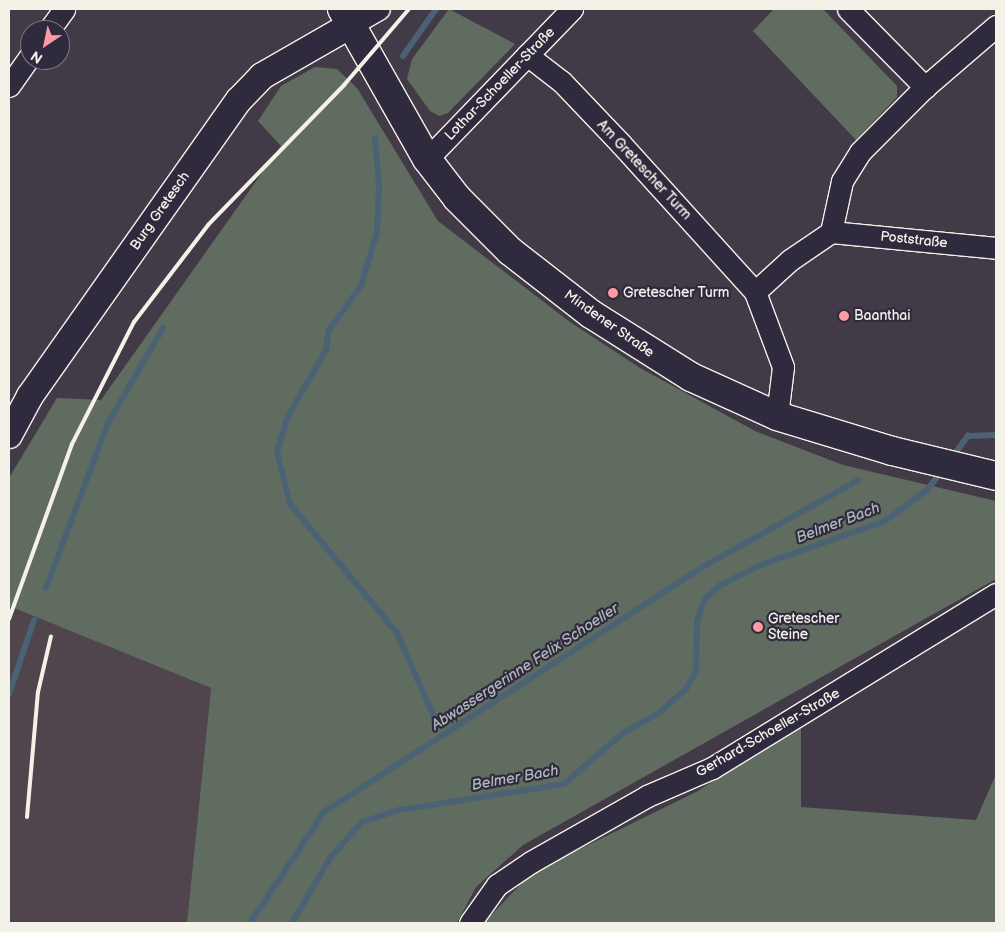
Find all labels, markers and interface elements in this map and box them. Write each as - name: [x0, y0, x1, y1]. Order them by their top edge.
- north arrow: [20, 20, 70, 70]
- street label: Lothar-Schoeller-Straße: [442, 24, 558, 144]
- text: N: [28, 47, 46, 67]
- street label: Am Gretescher Turm: [593, 116, 695, 224]
- street label: Burg Gretesch: [127, 169, 193, 253]
- street label: Poststraße: [880, 228, 948, 252]
- place label: Gretescher Turm: [623, 285, 730, 301]
- street label: Mindener Straße: [561, 287, 657, 361]
- marker: Gretescher Turm: [607, 287, 619, 299]
- place label: Baanthai: [854, 308, 911, 324]
- marker: Baanthai: [838, 310, 850, 322]
- water label: Belmer Bach: [794, 499, 882, 547]
- water label: Abwassergerinne Felix Schoeller: [428, 600, 622, 734]
- place label: Gretescher Steine: [768, 611, 839, 644]
- marker: Gretescher Steine: [752, 621, 764, 633]
- street label: Gerhard-Schoeller-Straße: [693, 685, 843, 781]
- water label: Belmer Bach: [470, 762, 560, 794]

